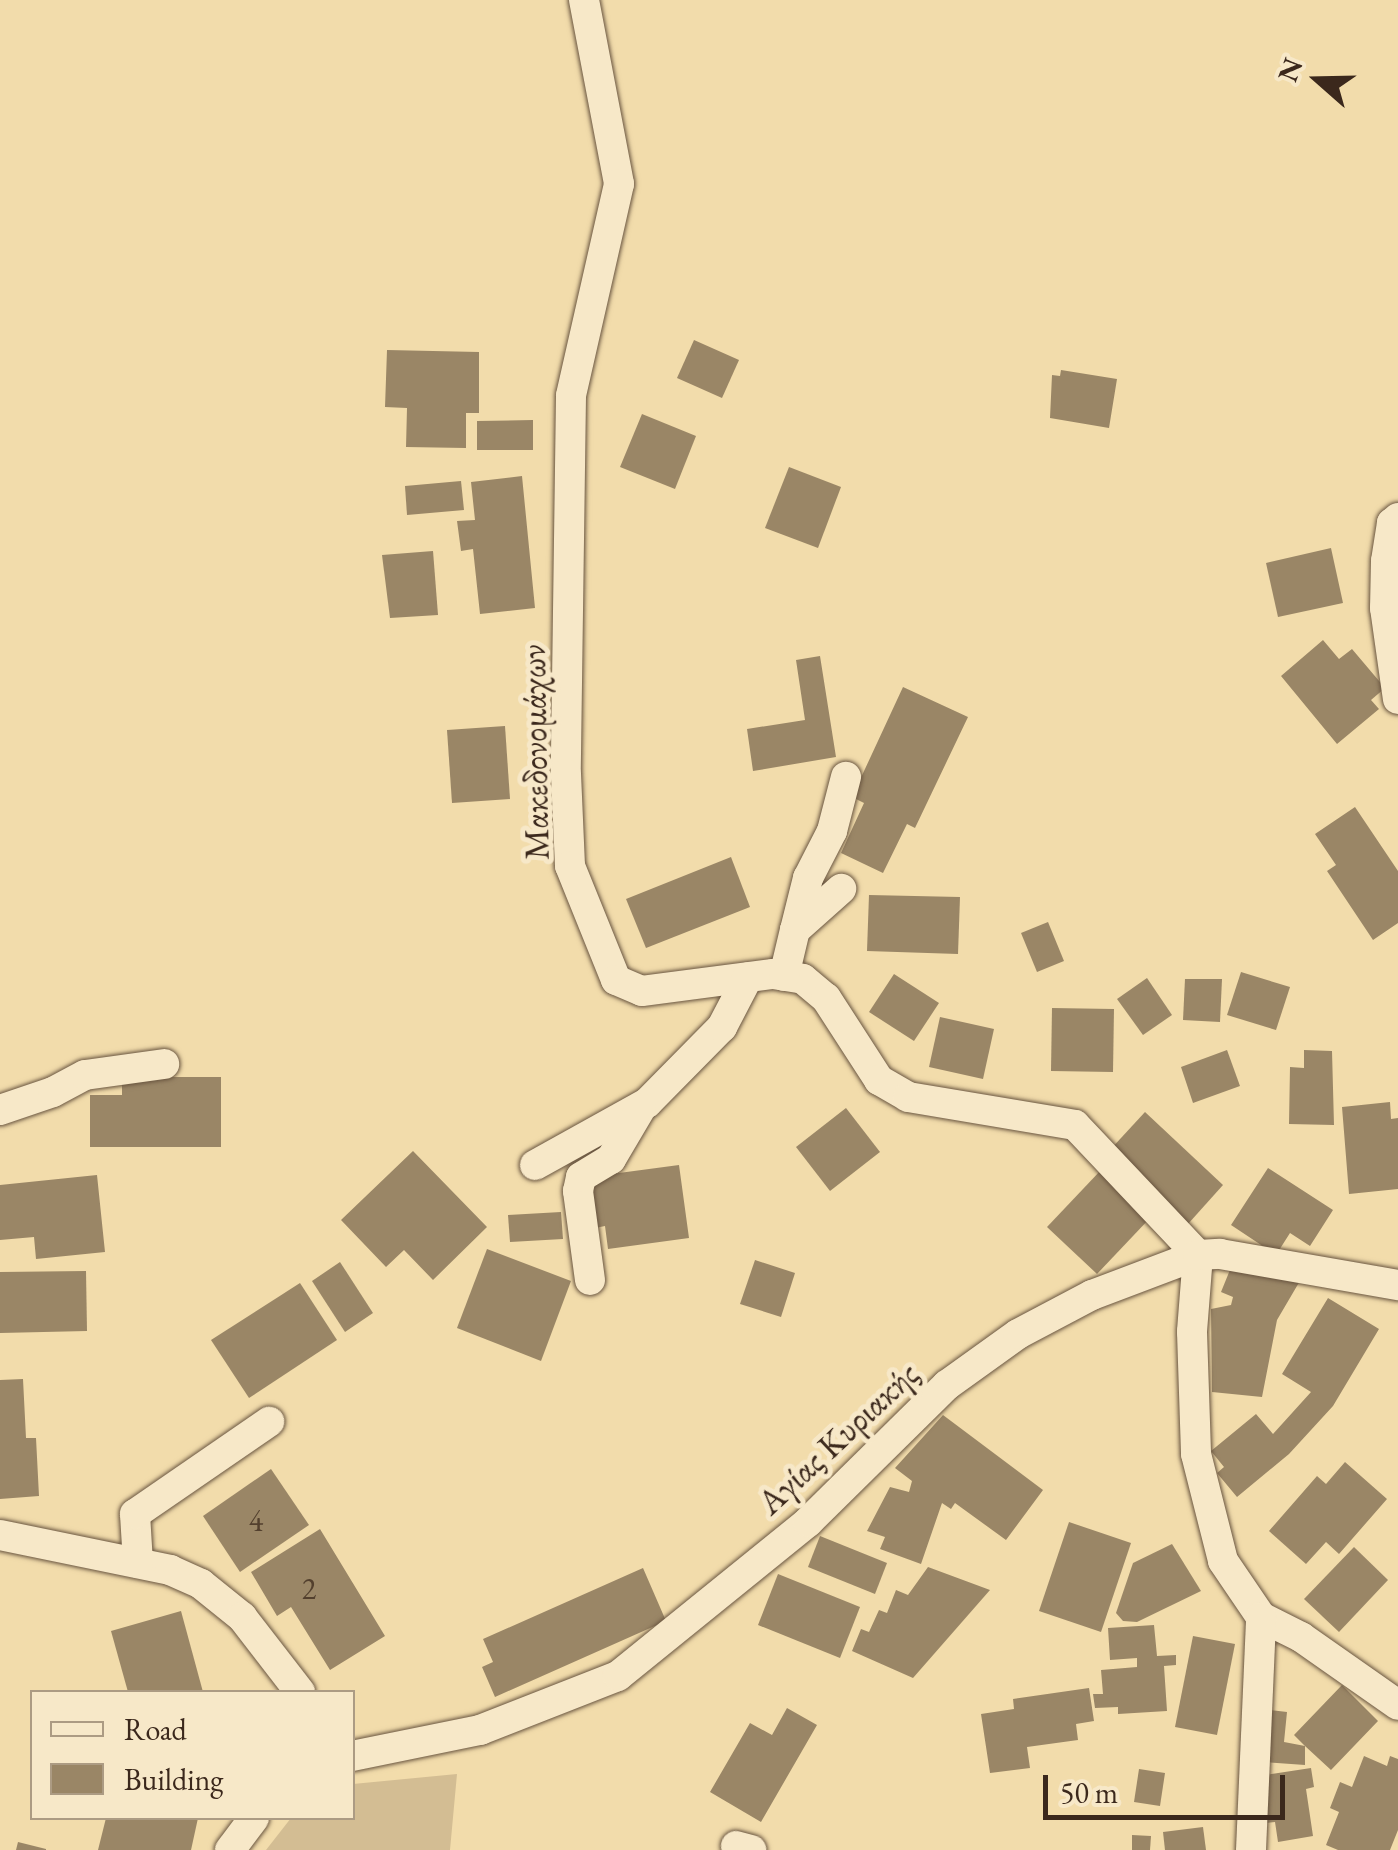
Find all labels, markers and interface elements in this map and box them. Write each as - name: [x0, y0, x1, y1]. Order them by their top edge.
- north arrow: [1268, 30, 1368, 130]
- text: N: [1269, 53, 1311, 87]
- street label: Μακεδονομάχων: [512, 644, 558, 860]
- street label: Αγίας Κυριακής: [749, 1353, 927, 1523]
- house number: 4: [249, 1503, 263, 1539]
- house number: 2: [302, 1571, 316, 1607]
- legend: [30, 1690, 355, 1820]
- text: Road: [124, 1710, 187, 1749]
- scale bar: [1048, 1755, 1290, 1817]
- text: Building: [124, 1760, 223, 1799]
- text: 50 m: [1060, 1773, 1118, 1812]

